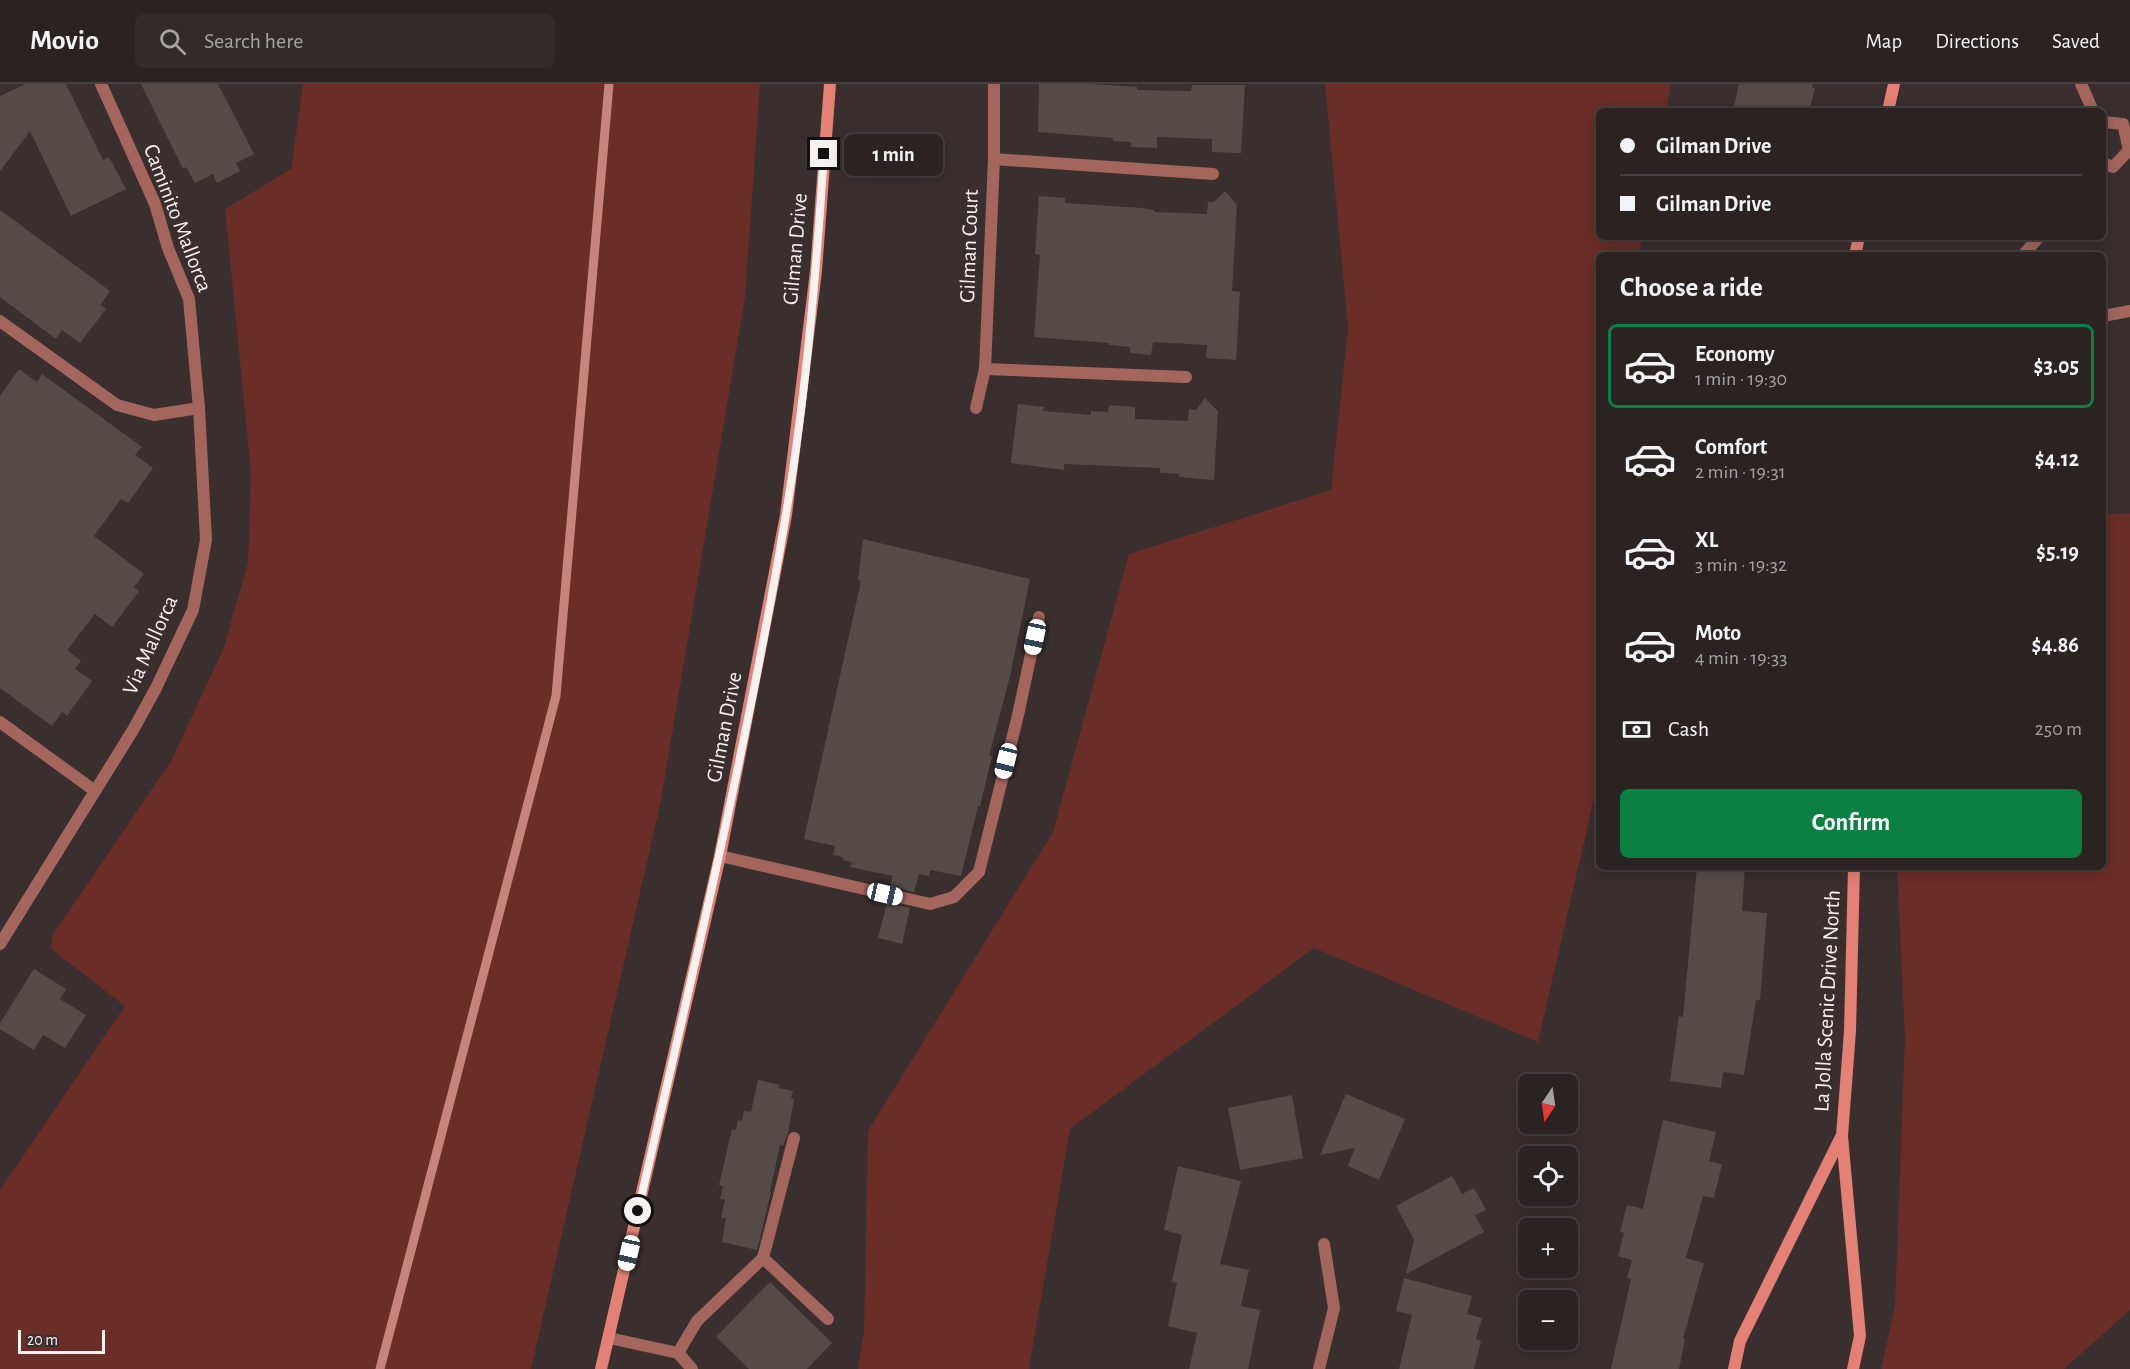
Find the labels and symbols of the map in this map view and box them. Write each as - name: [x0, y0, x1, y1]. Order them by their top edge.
- callout: 1 min: [845, 133, 944, 175]
- route end: [810, 140, 837, 167]
- street label: Caminito Mallorca: [140, 141, 216, 295]
- street label: Gilman Court: [956, 189, 982, 303]
- street label: Gilman Drive: [779, 192, 811, 306]
- street label: Via Mallorca: [118, 592, 182, 698]
- car: [1022, 618, 1048, 656]
- street label: Gilman Drive: [702, 670, 746, 784]
- car: [993, 741, 1019, 781]
- car: [865, 881, 905, 907]
- street label: La Jolla Scenic Drive North: [1810, 889, 1844, 1113]
- north arrow: [1518, 1074, 1578, 1134]
- route start: [624, 1197, 651, 1224]
- car: [616, 1233, 642, 1273]
- scale bar: [18, 1327, 105, 1354]

